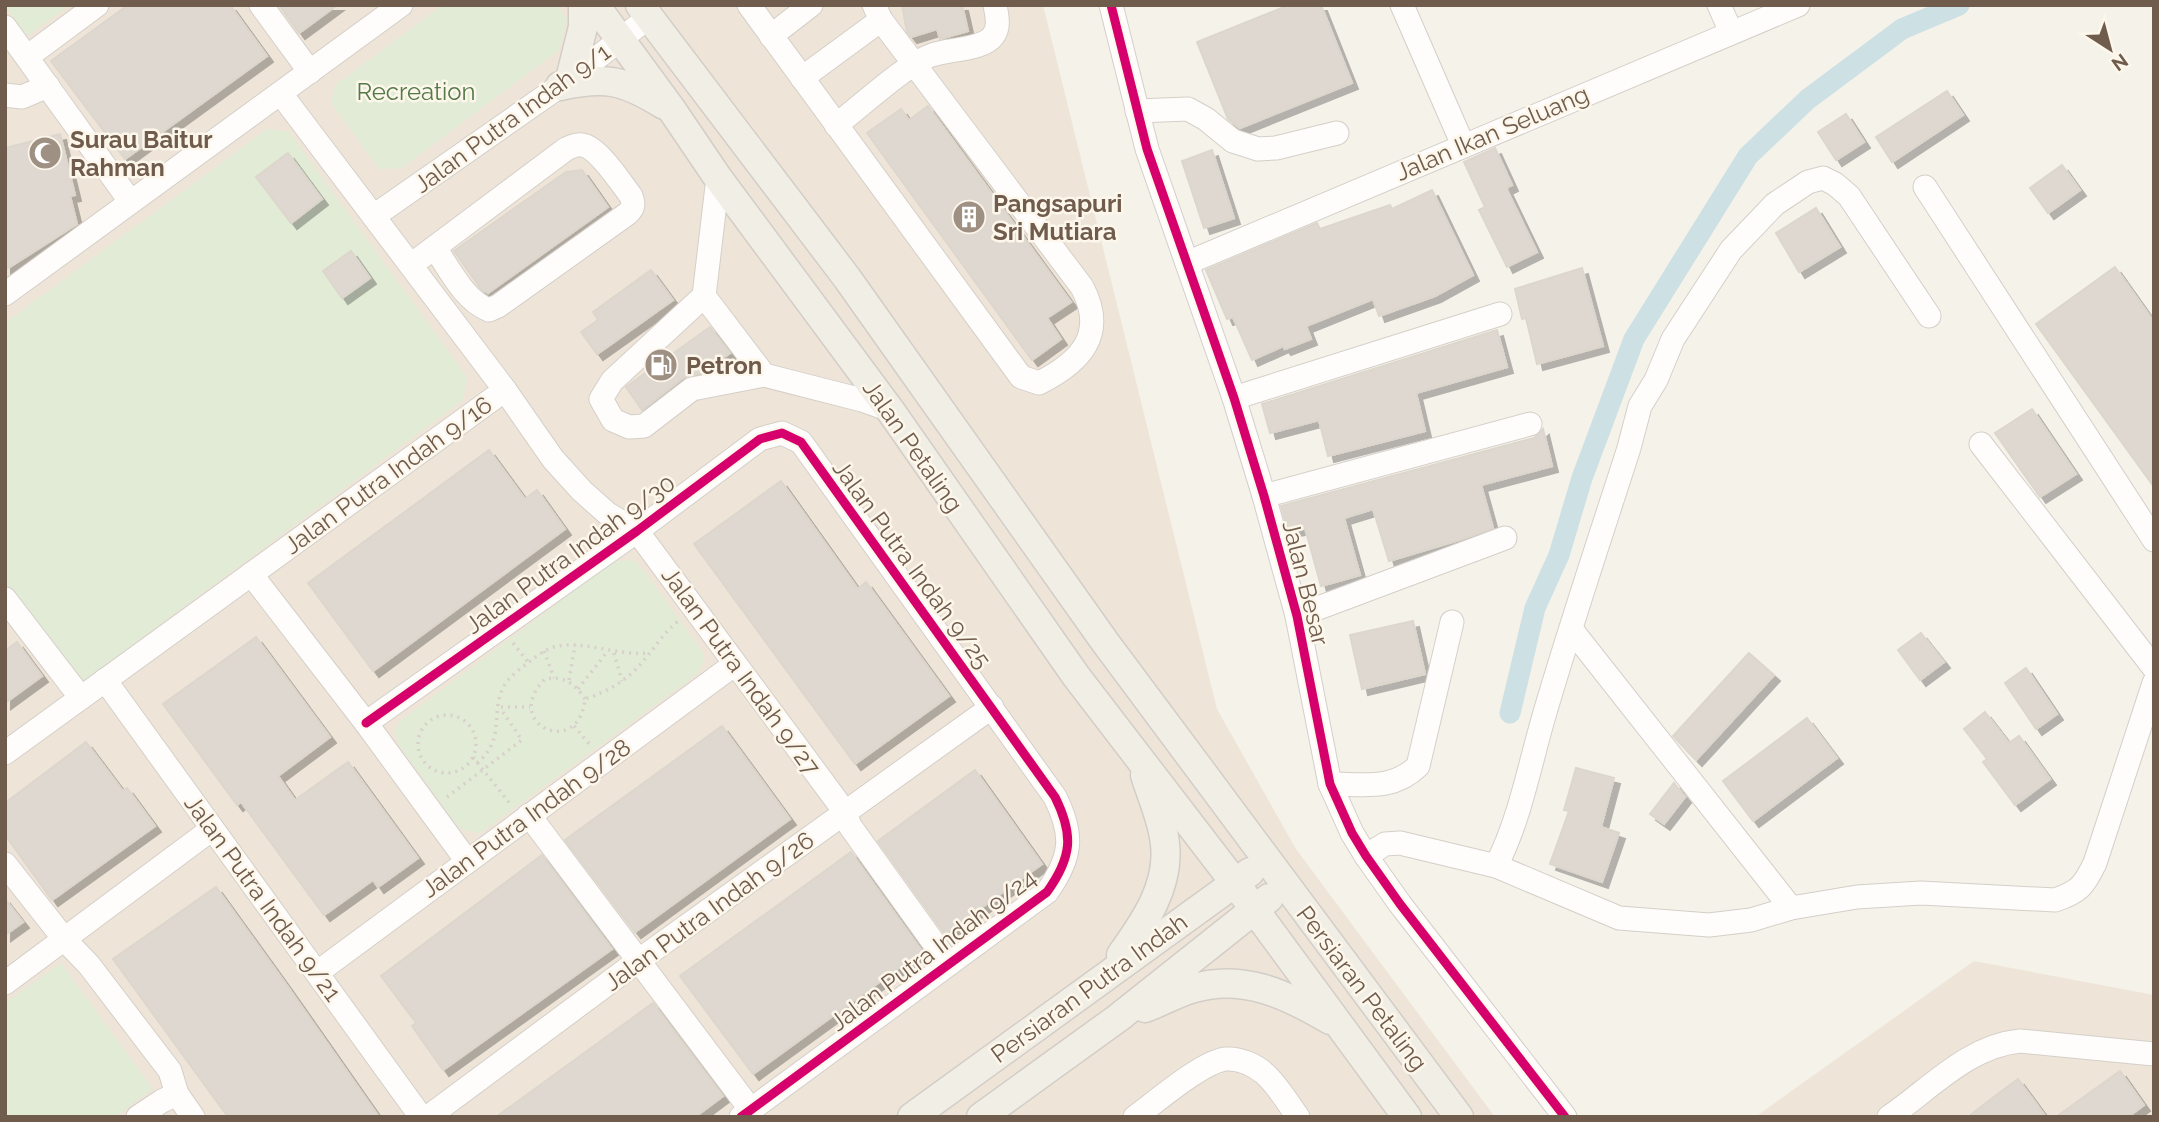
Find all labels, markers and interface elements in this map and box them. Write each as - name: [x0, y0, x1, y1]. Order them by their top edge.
- north arrow: [2075, 14, 2145, 84]
- street label: Jalan Putra Indah 9/1: [408, 37, 616, 199]
- text: N: [2108, 50, 2132, 76]
- park label: Recreation: [356, 77, 476, 106]
- street label: Jalan Ikan Seluang: [1391, 79, 1593, 187]
- place label: Surau Baitur Rahman: [70, 125, 213, 182]
- mosque icon: Surau Baitur Rahman: [26, 134, 64, 172]
- place label: Pangsapuri Sri Mutiara: [993, 189, 1122, 246]
- building icon: Pangsapuri Sri Mutiara: [950, 198, 988, 236]
- fuel station icon: Petron: [642, 346, 680, 384]
- place label: Petron: [686, 351, 762, 380]
- street label: Jalan Petaling: [857, 374, 969, 518]
- street label: Jalan Putra Indah 9/16: [278, 390, 498, 560]
- street label: Jalan Putra Indah 9/25: [827, 454, 997, 674]
- street label: Jalan Putra Indah 9/30: [459, 468, 681, 640]
- street label: Jalan Besar: [1277, 518, 1336, 649]
- street label: Jalan Putra Indah 9/27: [656, 561, 826, 781]
- street label: Jalan Putra Indah 9/28: [416, 732, 636, 904]
- street label: Jalan Putra Indah 9/21: [178, 789, 348, 1007]
- street label: Jalan Putra Indah 9/26: [599, 825, 819, 997]
- street label: Jalan Putra Indah 9/24: [824, 863, 1042, 1037]
- street label: Persiaran Petaling: [1291, 900, 1433, 1076]
- street label: Persiaran Putra Indah: [985, 907, 1193, 1069]

